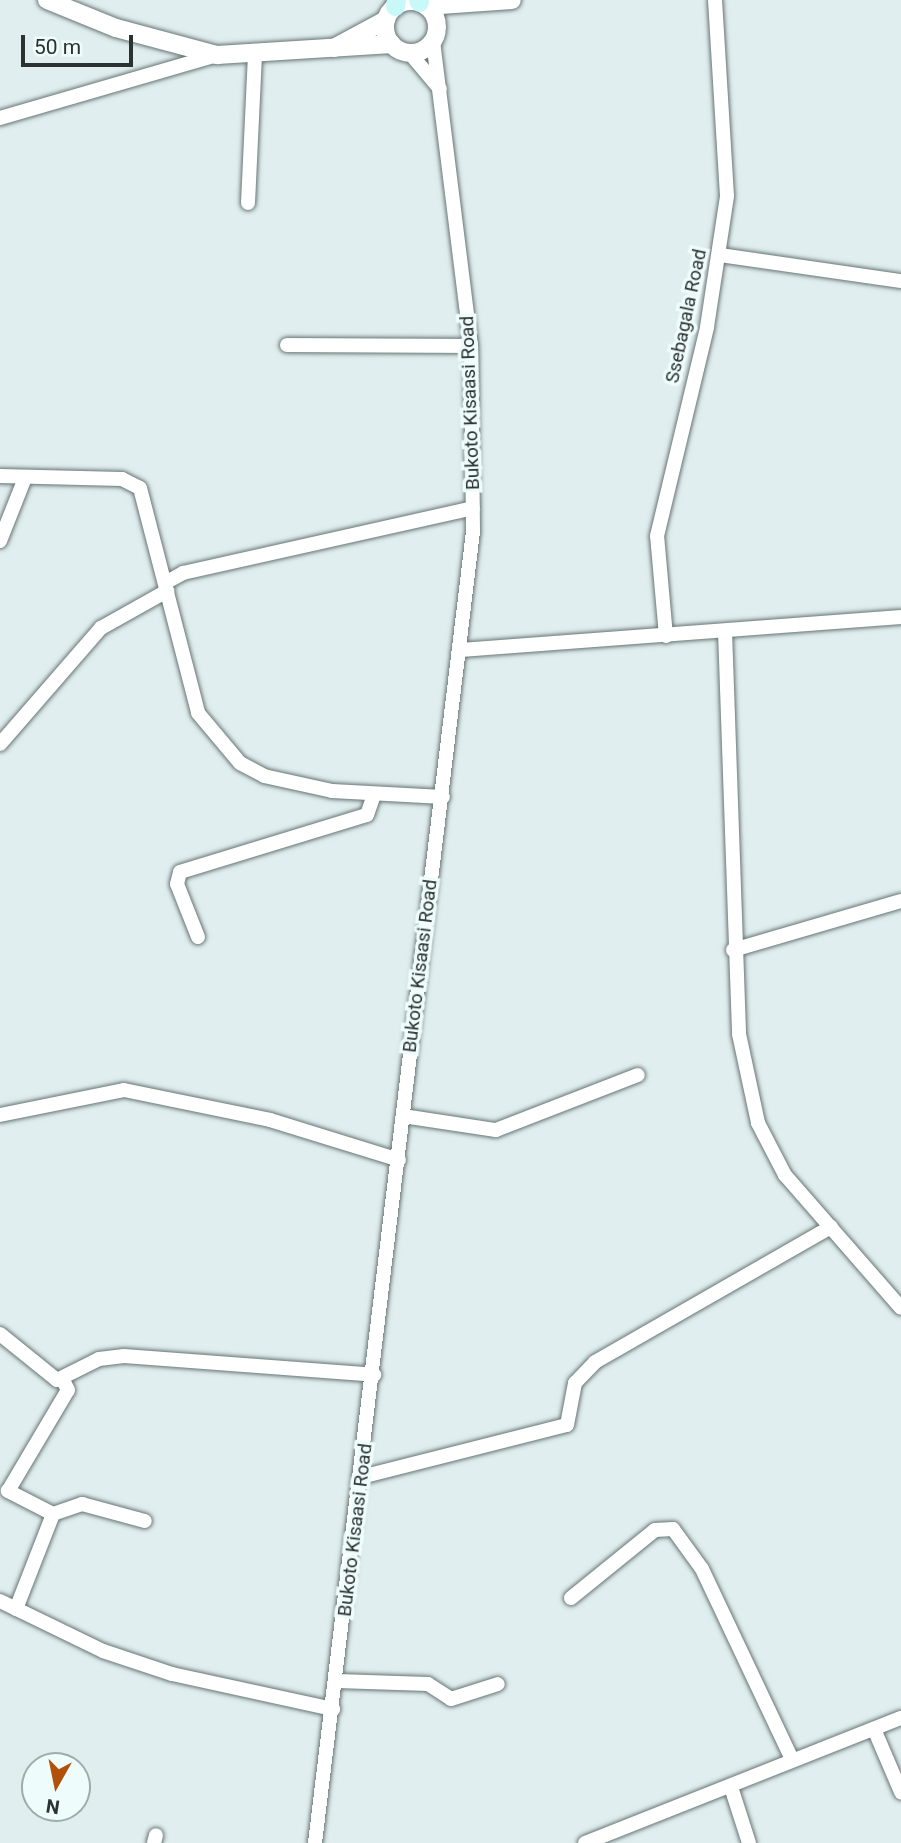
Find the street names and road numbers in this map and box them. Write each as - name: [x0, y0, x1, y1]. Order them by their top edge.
- street label: Ssebagala Road: [661, 247, 711, 385]
- street label: Bukoto Kisaasi Road: [456, 316, 484, 490]
- street label: Bukoto Kisaasi Road: [398, 878, 442, 1054]
- street label: Bukoto Kisaasi Road: [333, 1442, 377, 1618]

